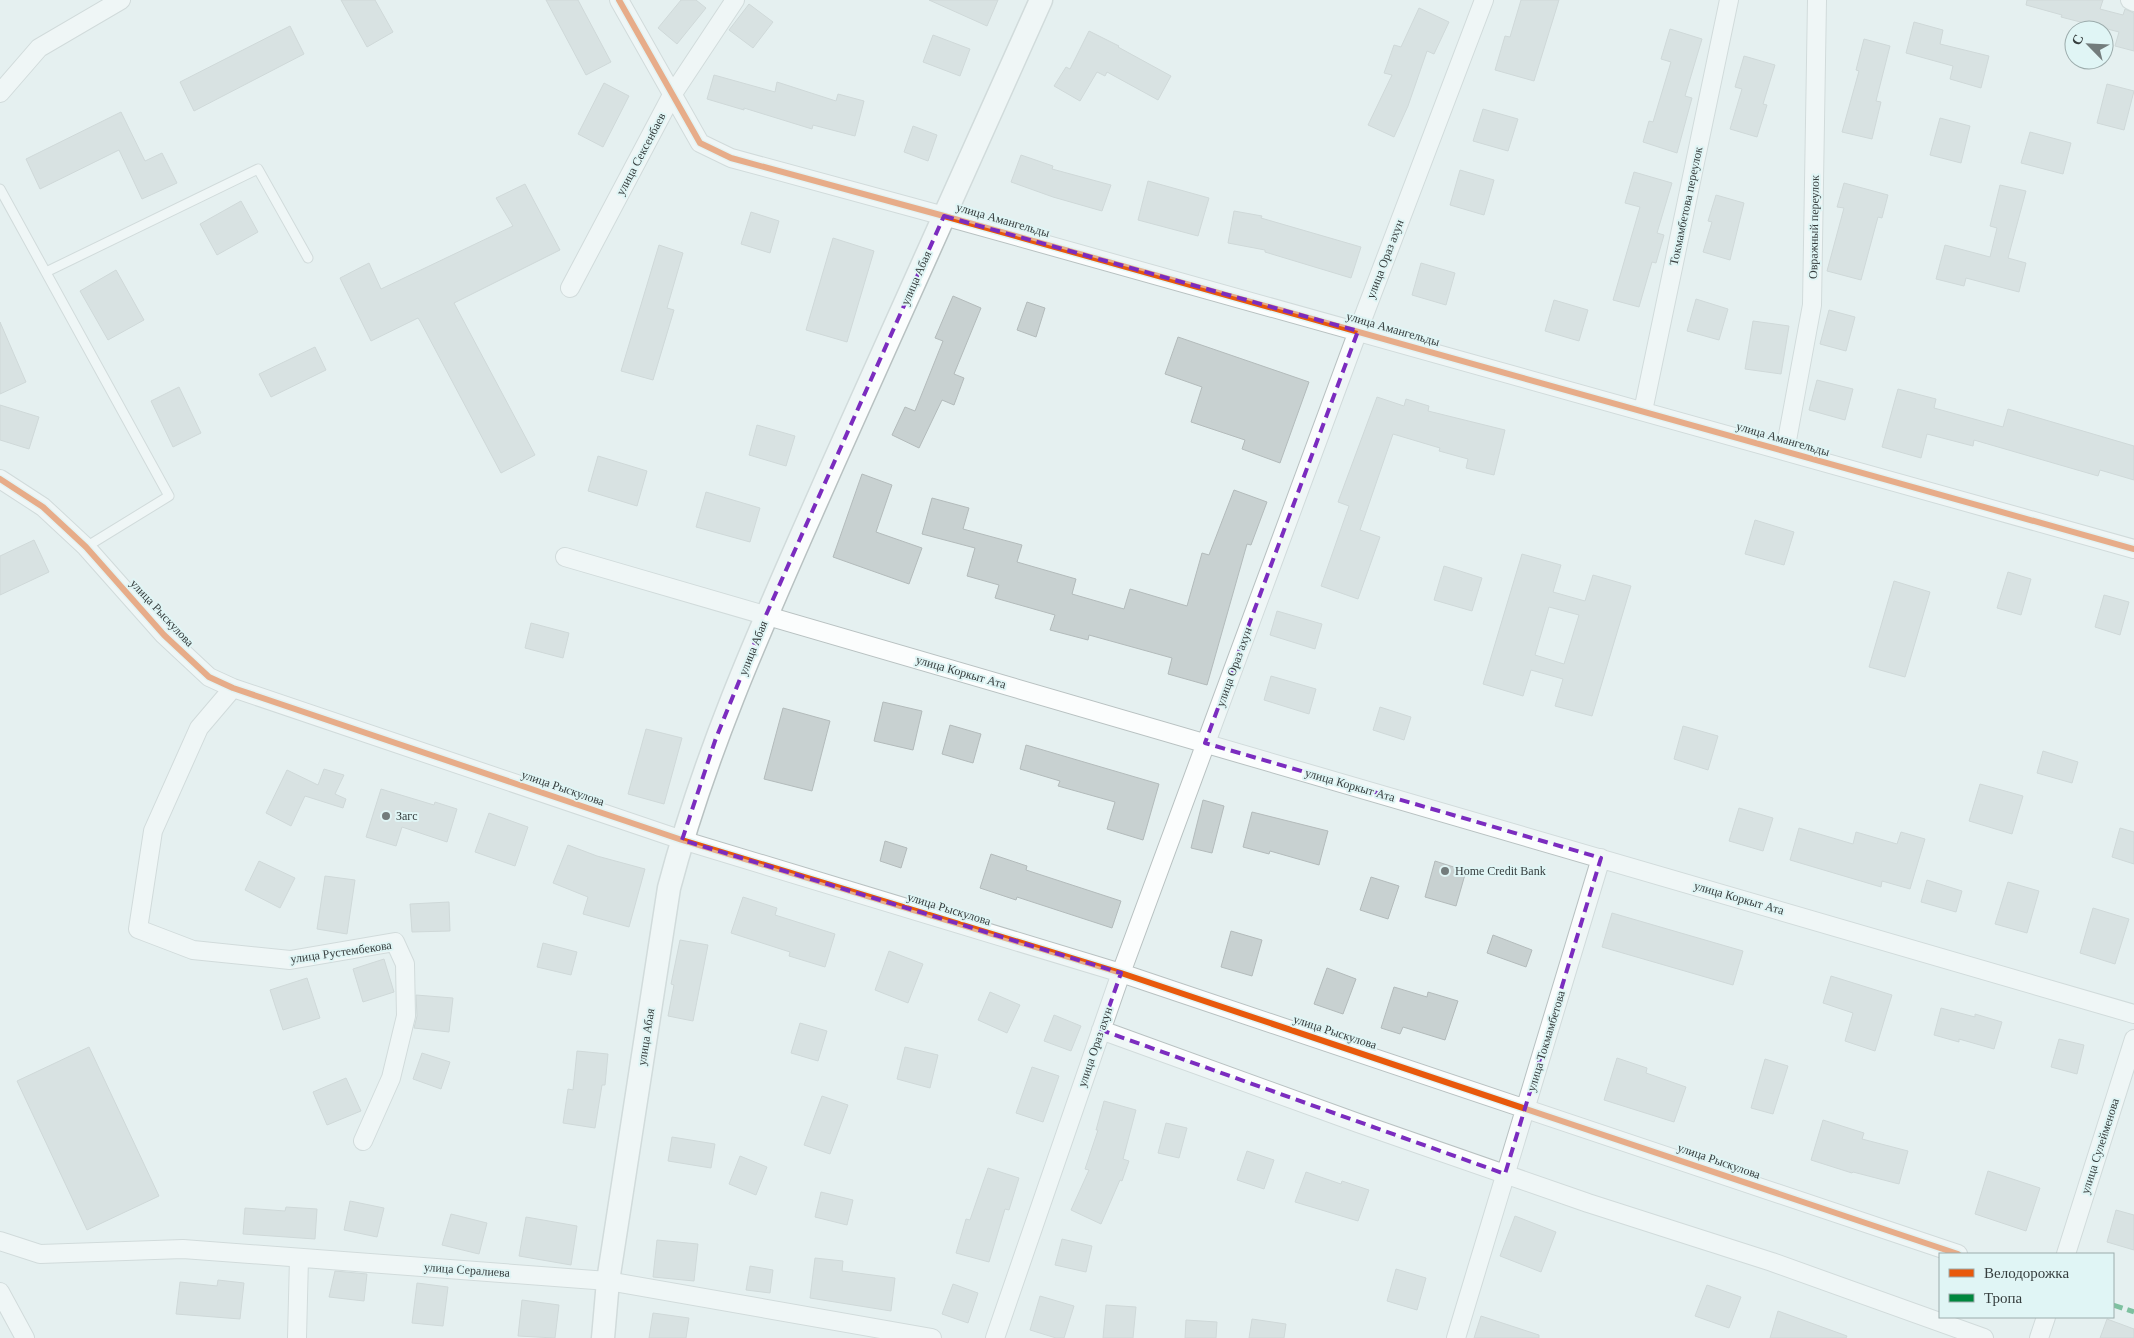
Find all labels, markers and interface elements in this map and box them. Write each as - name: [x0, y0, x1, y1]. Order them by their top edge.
- north arrow: [2064, 20, 2114, 70]
- text: С: [2069, 32, 2086, 48]
- street label: улица Сексенбаев: [613, 110, 669, 198]
- street label: Токмамбетова переулок: [1667, 145, 1705, 267]
- street label: Овражный переулок: [1806, 175, 1822, 279]
- street label: улица Амангельды: [955, 200, 1051, 240]
- street label: улица Ораз ахун: [1363, 217, 1407, 301]
- street label: улица Абая: [898, 248, 934, 307]
- street label: улица Амангельды: [1345, 309, 1441, 349]
- street label: улица Амангельды: [1735, 419, 1831, 459]
- street label: улица Рыскулова: [127, 577, 197, 650]
- street label: улица Абая: [736, 618, 770, 677]
- street label: улица Ораз ахун: [1213, 625, 1255, 709]
- street label: улица Коркыт Ата: [914, 652, 1008, 692]
- street label: улица Коркыт Ата: [1303, 765, 1397, 805]
- street label: улица Рыскулова: [520, 767, 607, 809]
- place label: Загс: [396, 809, 418, 823]
- marker: Загс: [380, 810, 392, 822]
- place label: Home Credit Bank: [1455, 864, 1546, 878]
- marker: Home Credit Bank: [1439, 865, 1451, 877]
- street label: улица Коркыт Ата: [1692, 878, 1786, 918]
- street label: улица Рыскулова: [906, 890, 993, 929]
- street label: улица Рустембекова: [289, 938, 393, 966]
- street label: улица Токмамбетова: [1524, 988, 1568, 1093]
- street label: улица Ораз ахун: [1075, 1005, 1115, 1089]
- street label: улица Абая: [635, 1007, 657, 1067]
- street label: улица Рыскулова: [1292, 1012, 1379, 1052]
- street label: улица Сулейменова: [2078, 1096, 2122, 1196]
- street label: улица Рыскулова: [1676, 1140, 1763, 1182]
- legend: [1939, 1253, 2114, 1318]
- street label: улица Сералиева: [424, 1260, 511, 1280]
- text: Велодорожка: [1984, 1265, 2069, 1281]
- text: Тропа: [1984, 1290, 2023, 1306]

